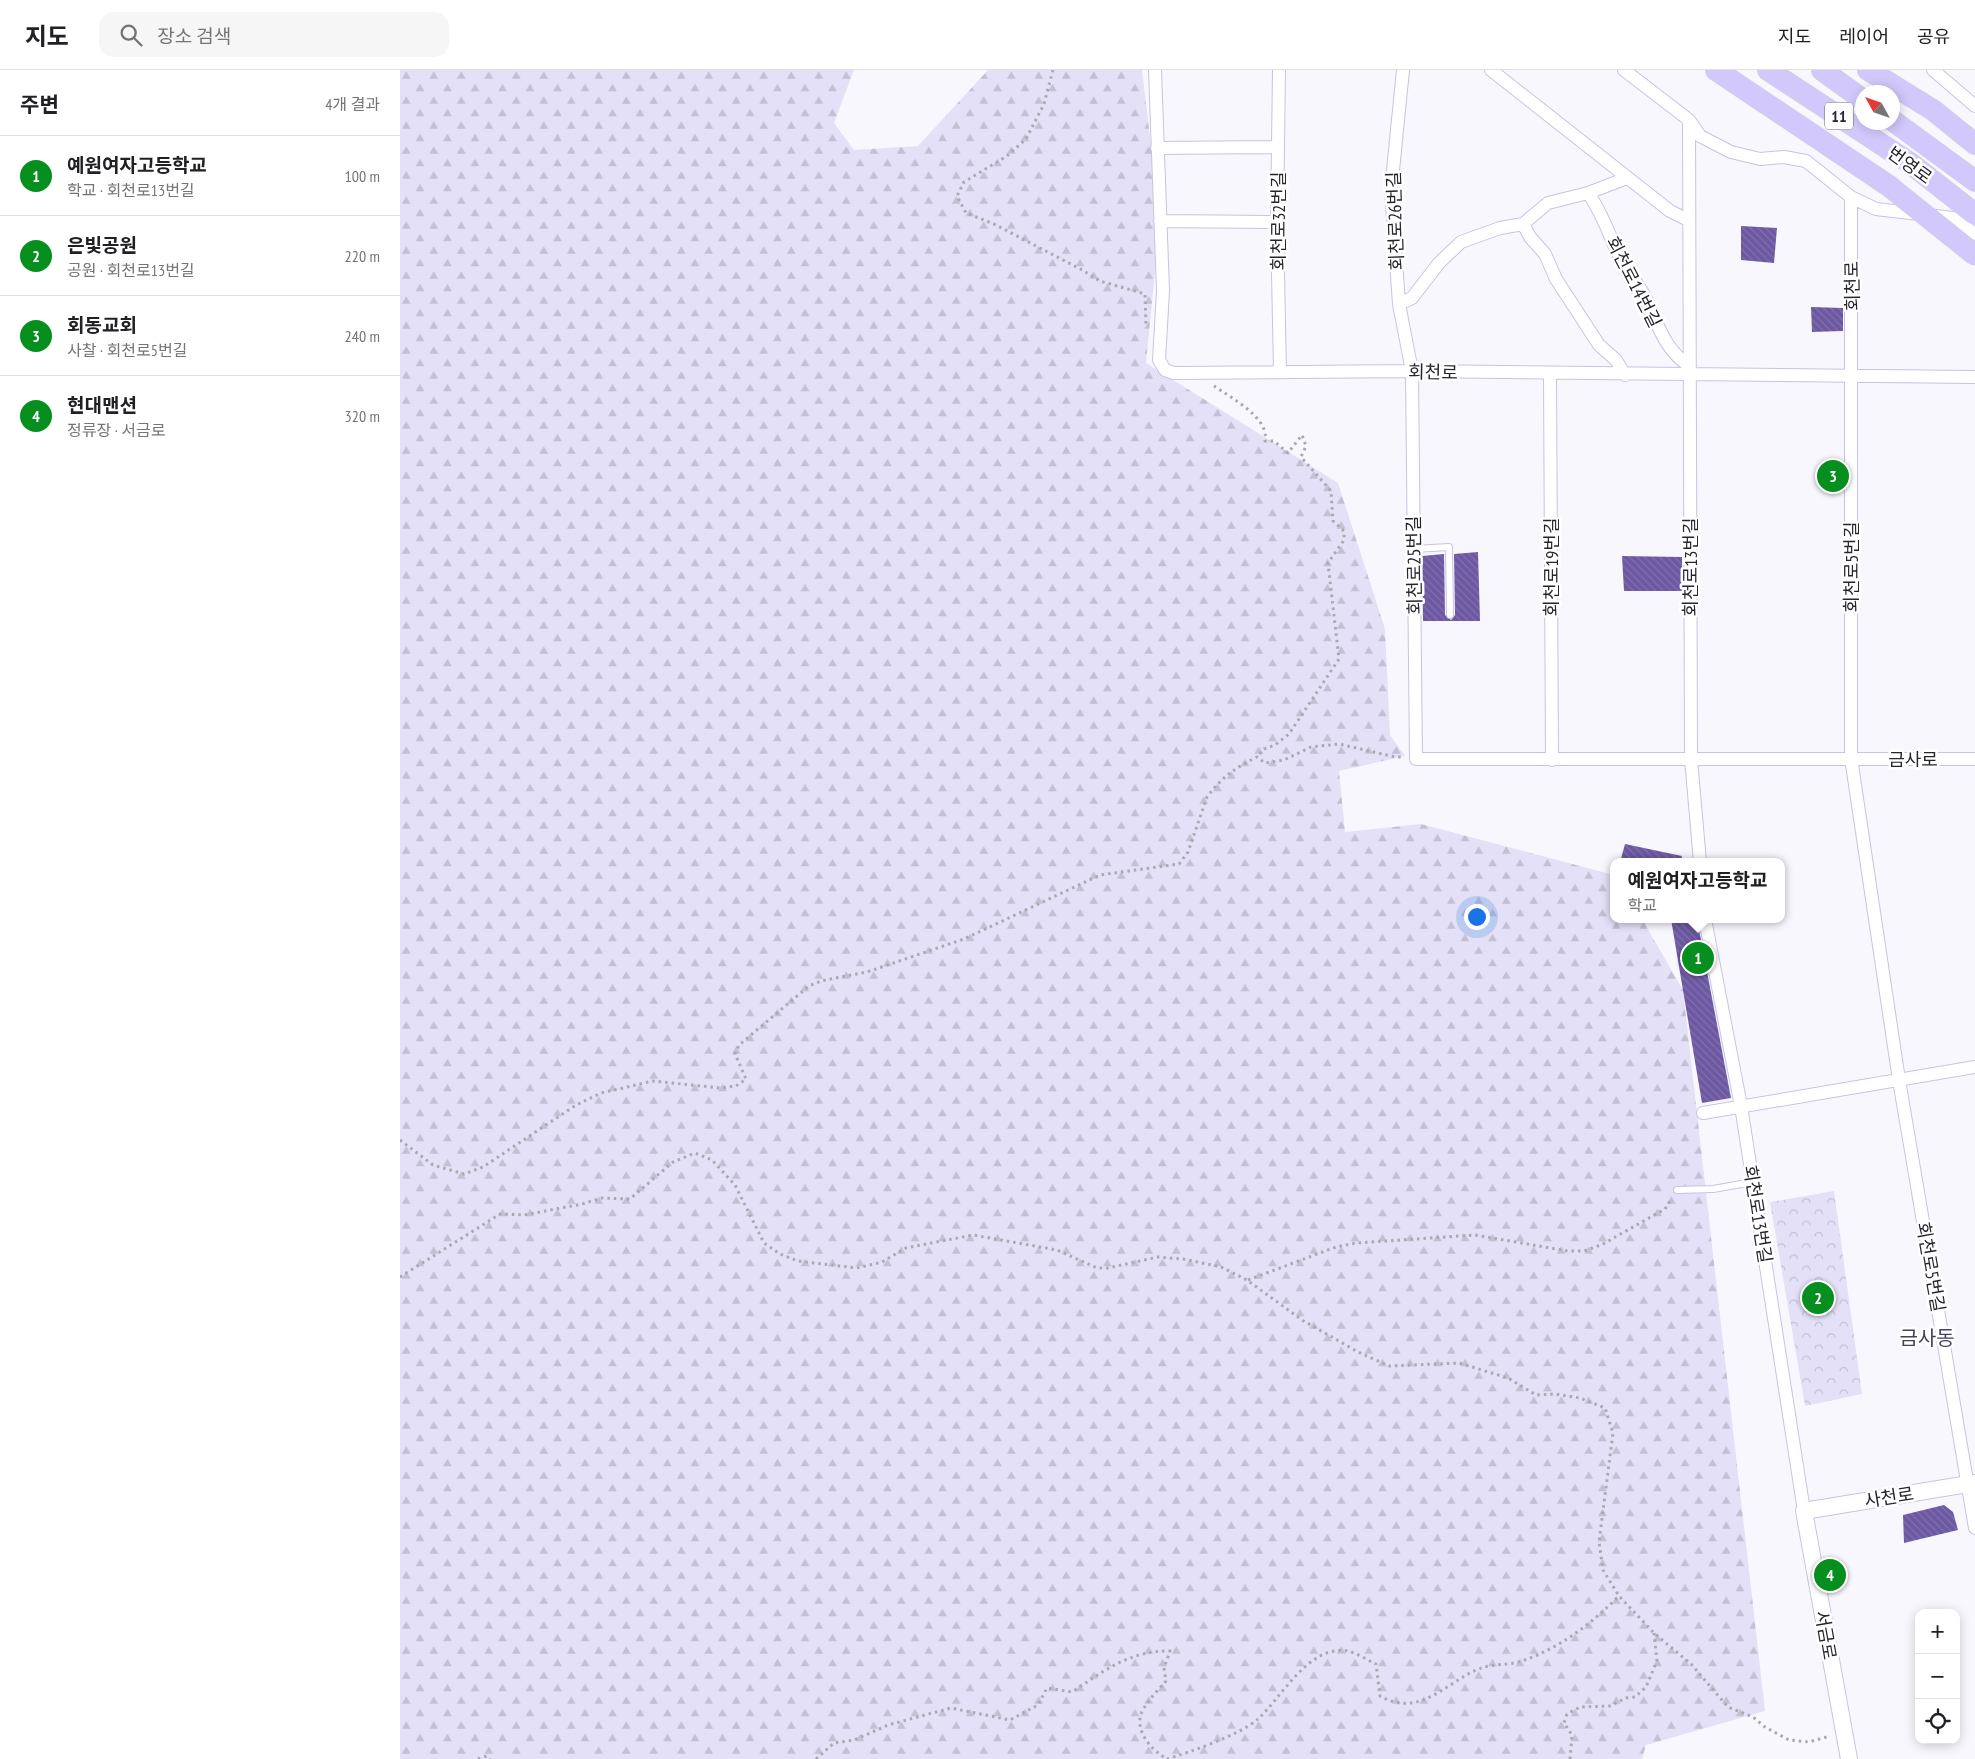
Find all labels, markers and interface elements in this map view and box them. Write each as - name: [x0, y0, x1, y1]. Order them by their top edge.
- search box: [99, 12, 449, 57]
- text: 지도: [25, 21, 69, 52]
- icon: search: [117, 21, 145, 49]
- text: 장소 검색: [157, 24, 231, 48]
- text: 지도: [1778, 25, 1811, 48]
- text: 레이어: [1839, 25, 1889, 48]
- text: 공유: [1917, 25, 1950, 48]
- north arrow: [1855, 85, 1900, 130]
- text: 주변: [20, 91, 59, 118]
- text: 4개 결과: [325, 94, 380, 114]
- road number: 11: [1825, 102, 1853, 129]
- street label: 번영로: [1883, 141, 1937, 189]
- text: 예원여자고등학교: [67, 153, 207, 177]
- text: 1: [32, 166, 40, 186]
- text: 100 m: [345, 166, 380, 186]
- street label: 회천로26번길: [1382, 171, 1408, 271]
- street label: 회천로32번길: [1267, 172, 1290, 271]
- text: 학교 · 회천로13번길: [67, 180, 195, 200]
- text: 은빛공원: [67, 233, 137, 257]
- street label: 회천로14번길: [1601, 233, 1667, 331]
- text: 2: [32, 246, 40, 266]
- text: 220 m: [345, 246, 380, 266]
- text: 공원 · 회천로13번길: [67, 260, 195, 280]
- street label: 회천로: [1840, 261, 1864, 311]
- text: 회동교회: [67, 313, 137, 337]
- text: 3: [32, 326, 40, 346]
- text: 240 m: [345, 326, 380, 346]
- text: 사찰 · 회천로5번길: [67, 340, 187, 360]
- street label: 회천로: [1408, 360, 1458, 384]
- text: 현대맨션: [67, 393, 137, 417]
- text: 4: [32, 406, 40, 426]
- text: 320 m: [345, 406, 380, 426]
- text: 정류장 · 서금로: [67, 420, 166, 440]
- pin: 3: [1817, 457, 1849, 495]
- street label: 회천로25번길: [1402, 515, 1426, 615]
- street label: 회천로19번길: [1540, 518, 1563, 617]
- street label: 회천로13번길: [1679, 518, 1702, 617]
- street label: 회천로5번길: [1840, 522, 1863, 612]
- street label: 금사로: [1888, 748, 1938, 771]
- popup: [1610, 858, 1785, 923]
- text: 예원여자고등학교: [1628, 868, 1767, 892]
- text: 학교: [1628, 895, 1657, 915]
- your location: [1464, 904, 1490, 930]
- pin: 1: [1682, 939, 1714, 977]
- street label: 회천로13번길: [1739, 1163, 1777, 1265]
- street label: 회천로5번길: [1912, 1220, 1950, 1314]
- pin: 2: [1802, 1279, 1834, 1317]
- district label: 금사동: [1899, 1325, 1955, 1351]
- street label: 사천로: [1863, 1482, 1915, 1512]
- pin: 4: [1814, 1556, 1846, 1594]
- street label: 서금로: [1810, 1609, 1842, 1661]
- map controls: [1915, 1609, 1960, 1744]
- button: +: [1915, 1609, 1960, 1654]
- button: −: [1915, 1654, 1960, 1699]
- button: locate: [1915, 1699, 1960, 1744]

